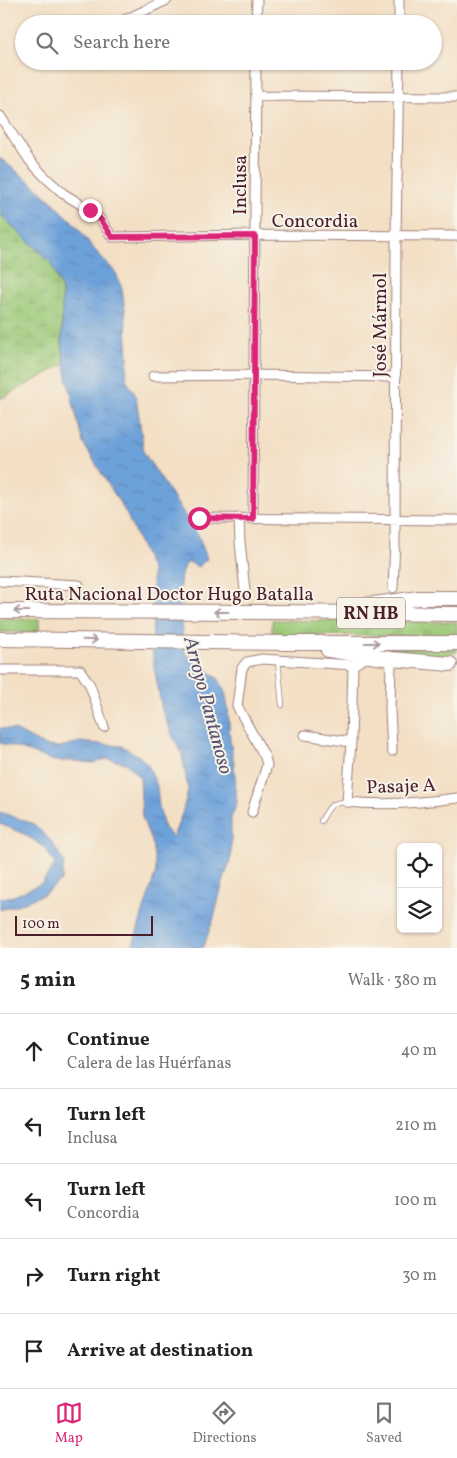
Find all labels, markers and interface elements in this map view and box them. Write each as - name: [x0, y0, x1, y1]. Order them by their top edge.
- search box: [15, 15, 442, 70]
- icon: search: [33, 29, 61, 57]
- text: Search here: [73, 30, 170, 56]
- street label: Inclusa: [228, 155, 254, 215]
- route end: [79, 199, 102, 222]
- street label: Concordia: [272, 209, 358, 235]
- street label: José Mármol: [368, 272, 394, 377]
- route start: [188, 507, 211, 530]
- street label: Ruta Nacional Doctor Hugo Batalla: [24, 582, 314, 608]
- road number: RN HB: [337, 598, 405, 628]
- one-way arrow: [13, 606, 30, 616]
- one-way arrow: [213, 607, 229, 616]
- water label: Arroyo Pantanoso: [175, 633, 239, 777]
- one-way arrow: [81, 635, 97, 645]
- one-way arrow: [363, 638, 379, 648]
- street label: Pasaje A: [366, 773, 436, 801]
- map controls: [397, 843, 442, 933]
- button: locate: [397, 843, 442, 888]
- button: layers: [397, 888, 442, 933]
- scale bar: [15, 913, 152, 936]
- text: 100 m: [22, 915, 60, 934]
- text: 5 min: [20, 966, 76, 995]
- text: Walk · 380 m: [348, 970, 437, 992]
- text: Continue: [67, 1027, 150, 1053]
- icon: ahead: [20, 1037, 48, 1065]
- text: 40 m: [401, 1040, 437, 1062]
- text: Calera de las Huérfanas: [67, 1053, 231, 1075]
- text: Turn left: [67, 1102, 146, 1128]
- icon: left: [20, 1112, 48, 1140]
- text: 210 m: [395, 1115, 437, 1137]
- text: Inclusa: [67, 1128, 118, 1150]
- text: Turn left: [67, 1177, 146, 1203]
- icon: left: [20, 1187, 48, 1215]
- text: 100 m: [394, 1190, 437, 1212]
- text: Concordia: [67, 1203, 140, 1225]
- icon: right: [20, 1262, 48, 1290]
- text: Turn right: [67, 1263, 160, 1289]
- text: 30 m: [402, 1265, 437, 1287]
- icon: arrive: [20, 1337, 48, 1365]
- text: Arrive at destination: [67, 1338, 253, 1364]
- tab: Map: [55, 1399, 83, 1448]
- tab: Directions: [192, 1399, 257, 1448]
- tab: Saved: [366, 1399, 402, 1448]

